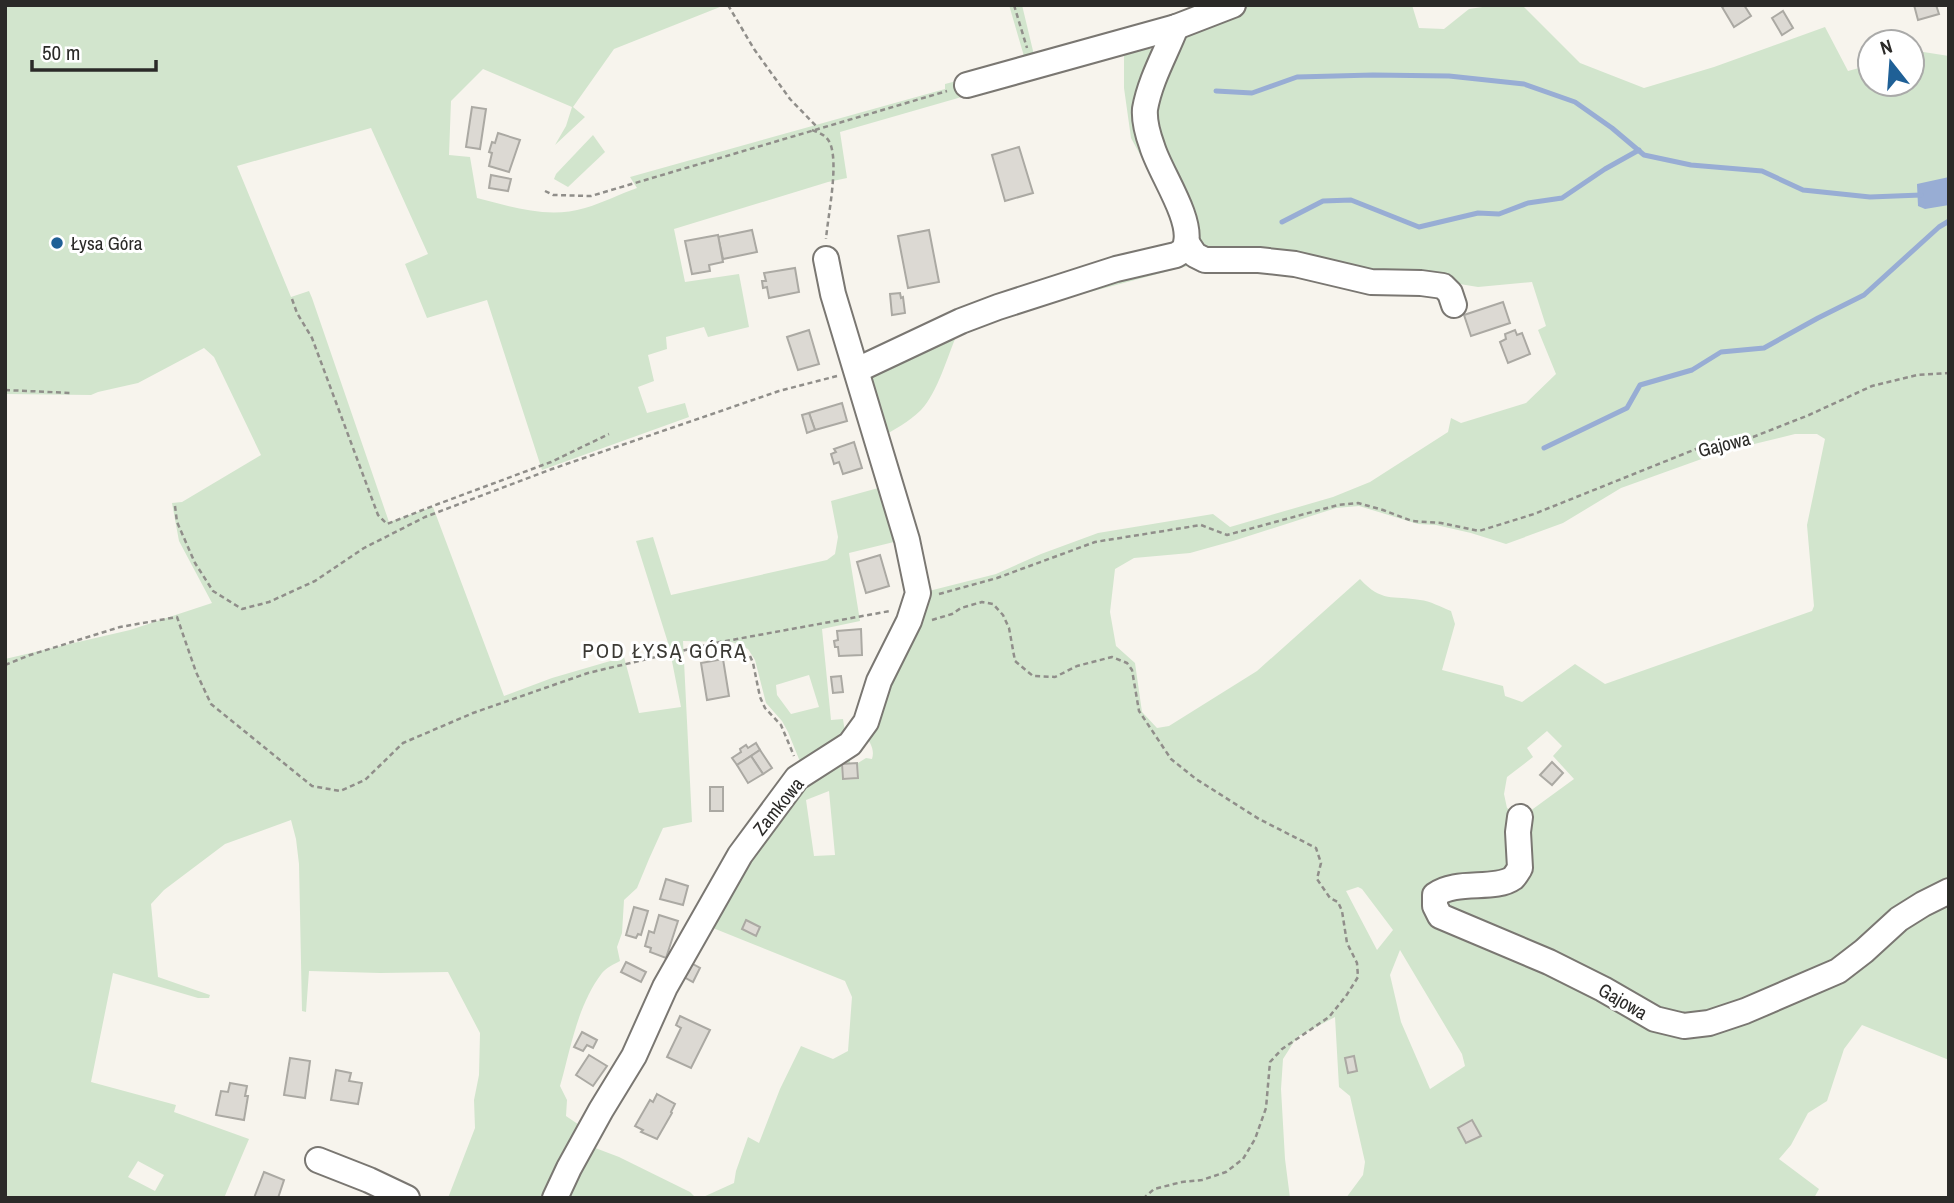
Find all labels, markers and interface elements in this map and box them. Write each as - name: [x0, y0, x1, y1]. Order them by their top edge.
- scale bar: [32, 28, 156, 72]
- north arrow: [1856, 28, 1926, 98]
- text: N: [1877, 33, 1895, 61]
- text: 50 m: [42, 38, 80, 67]
- place label: Łysa Góra: [71, 230, 143, 256]
- marker: Łysa Góra: [49, 235, 65, 251]
- street label: Gajowa: [1695, 425, 1753, 463]
- district label: POD ŁYSĄ GÓRĄ: [582, 636, 748, 665]
- street label: Zamkowa: [747, 771, 810, 840]
- street label: Gajowa: [1594, 977, 1653, 1026]

